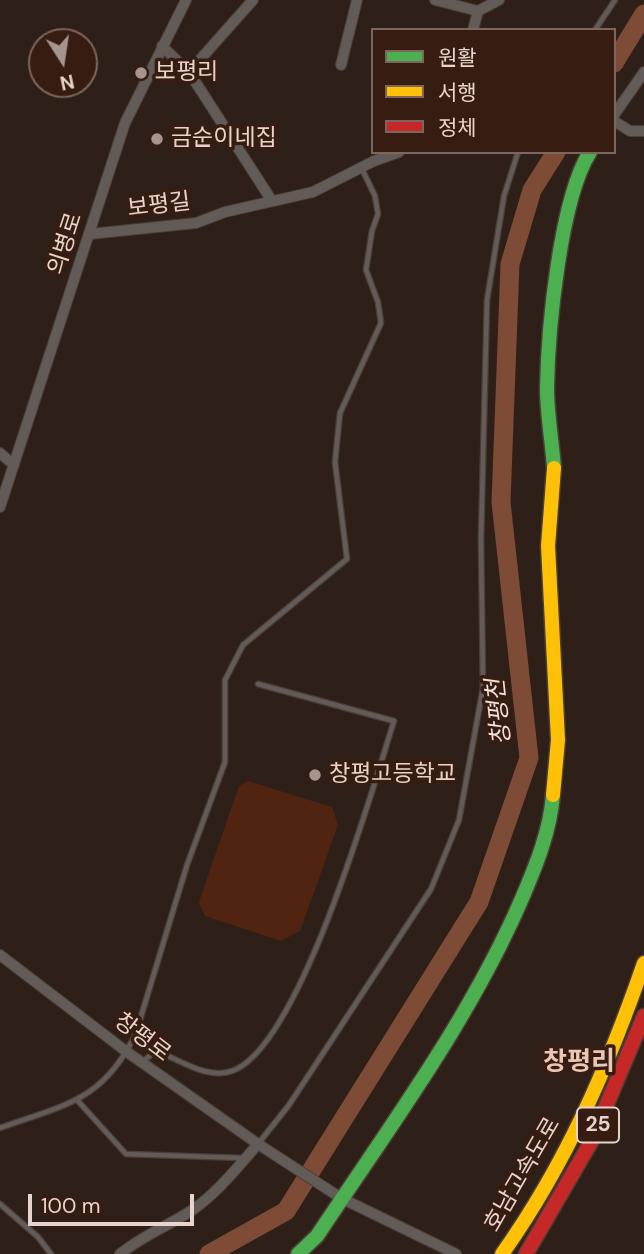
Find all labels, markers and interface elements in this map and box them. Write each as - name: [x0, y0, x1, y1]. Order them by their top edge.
- north arrow: [28, 28, 98, 98]
- legend: [371, 28, 616, 154]
- text: 원활: [438, 44, 477, 72]
- place label: 보평리: [155, 59, 218, 87]
- marker: 보평리: [133, 65, 149, 81]
- text: N: [58, 68, 76, 96]
- text: 서행: [438, 79, 477, 107]
- text: 정체: [438, 114, 477, 142]
- place label: 금순이네집: [171, 125, 277, 153]
- marker: 금순이네집: [149, 131, 165, 147]
- street label: 보평길: [126, 188, 192, 224]
- street label: 의병로: [43, 210, 89, 278]
- water label: 창평천: [482, 678, 518, 746]
- place label: 창평고등학교: [329, 761, 456, 789]
- marker: 창평고등학교: [307, 767, 323, 783]
- street label: 창평로: [108, 1008, 176, 1068]
- district label: 창평리: [543, 1047, 615, 1079]
- road number: 25: [577, 1108, 619, 1142]
- street label: 호남고속도로: [479, 1113, 567, 1237]
- scale bar: [32, 1180, 198, 1224]
- text: 100 m: [41, 1192, 101, 1220]

